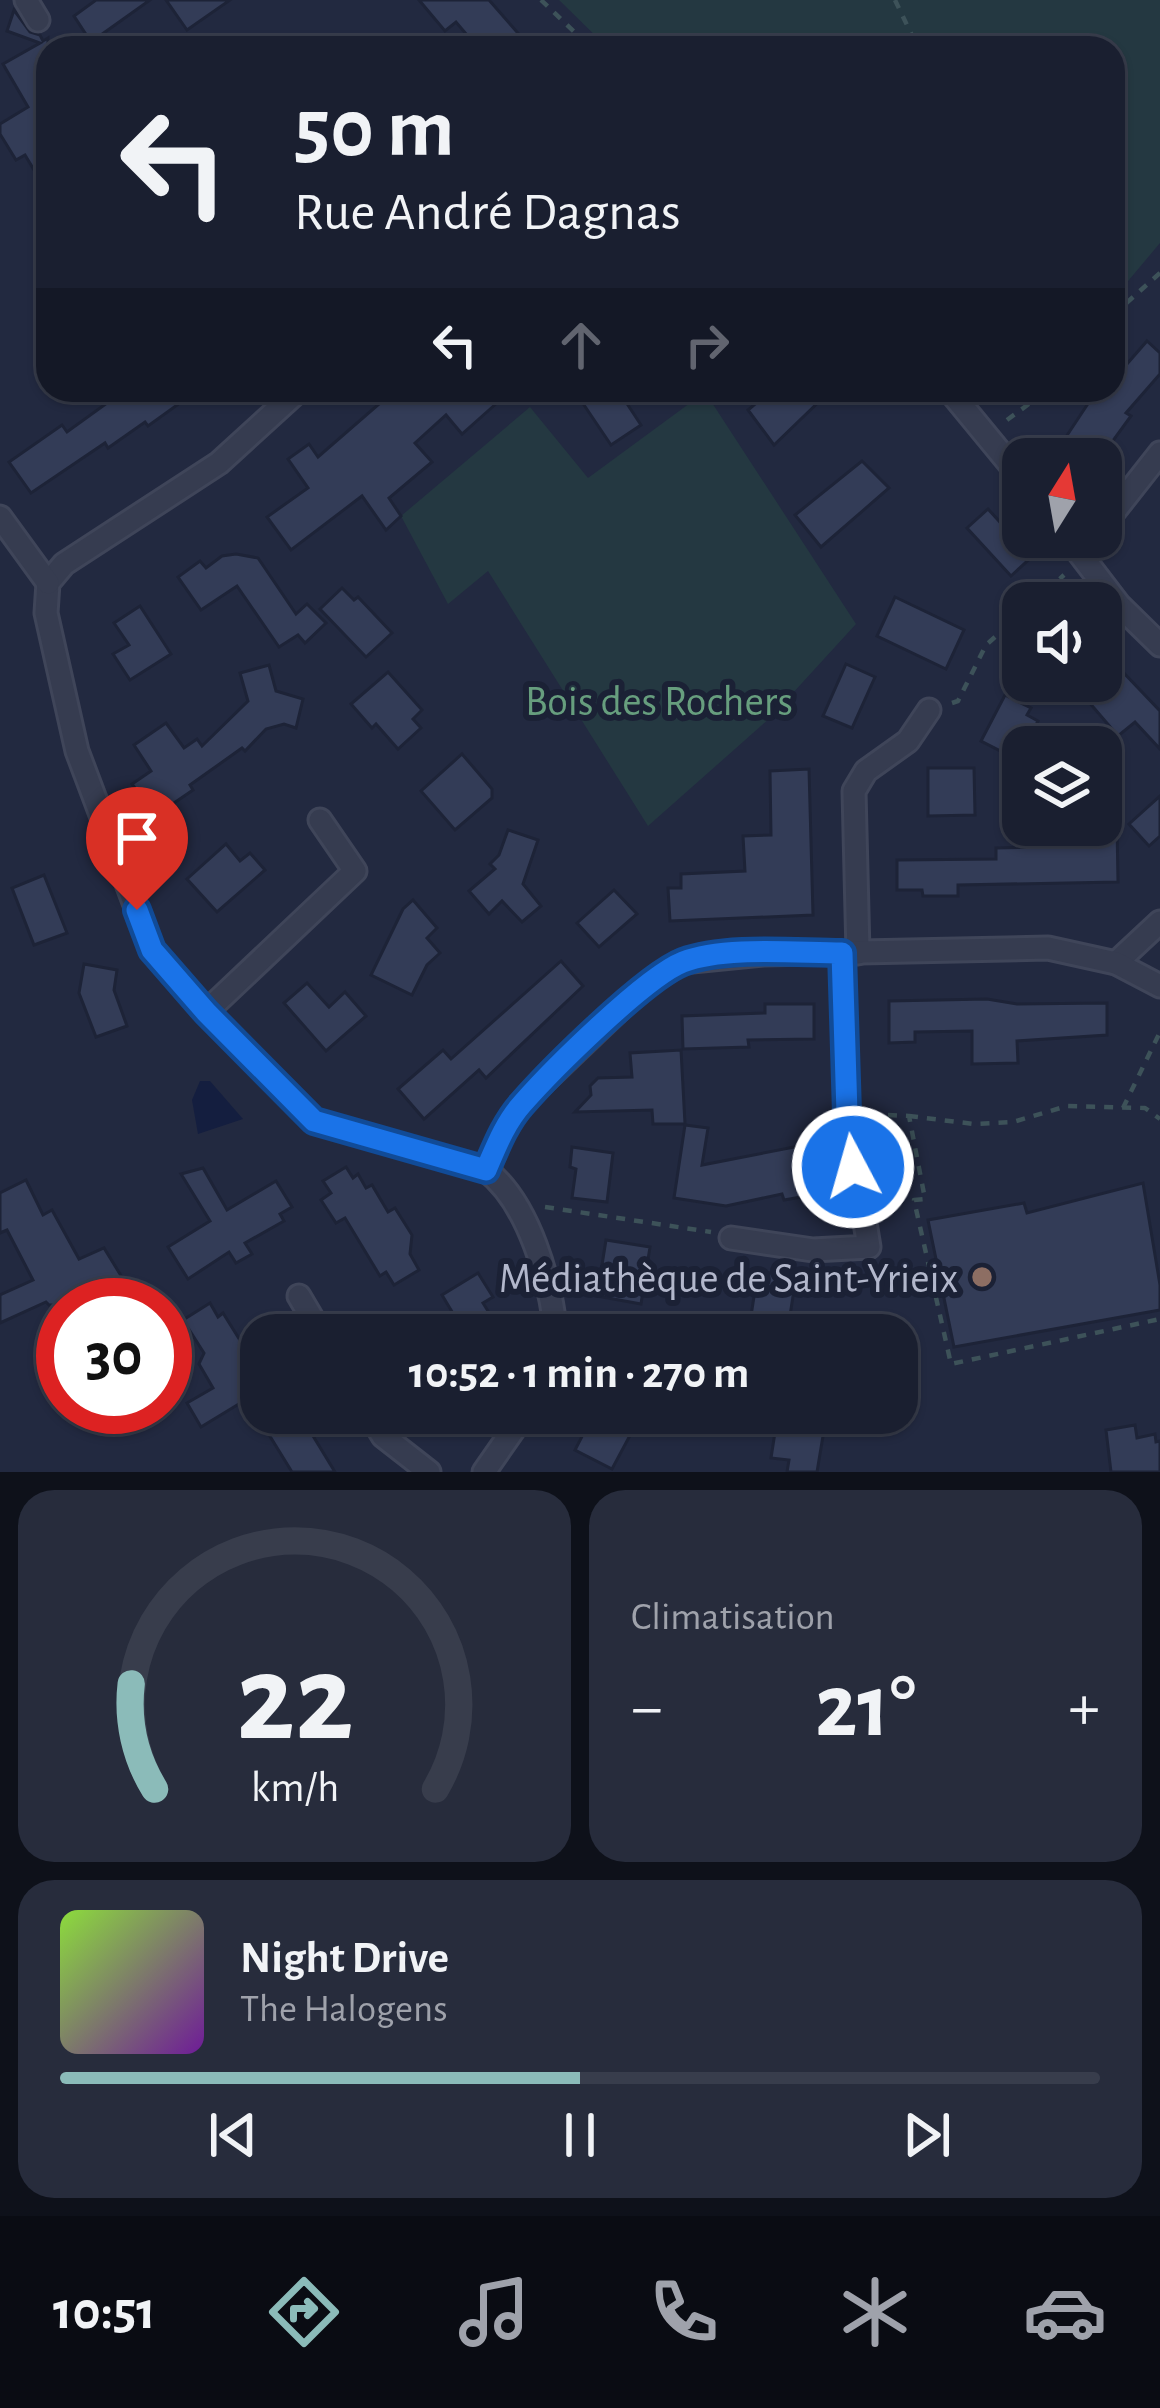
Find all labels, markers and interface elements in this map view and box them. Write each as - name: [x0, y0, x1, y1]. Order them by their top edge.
- icon: left: [96, 84, 252, 240]
- text: 50 m: [294, 88, 455, 172]
- text: Rue André Dagnas: [294, 186, 681, 240]
- icon: left: [422, 312, 488, 378]
- icon: ahead: [548, 312, 614, 378]
- icon: right: [674, 312, 740, 378]
- north arrow: [1002, 438, 1122, 558]
- map controls: [1002, 438, 1122, 846]
- button: sound: [1002, 582, 1122, 702]
- park label: Bois des Rochers: [525, 681, 793, 723]
- button: layers: [1002, 726, 1122, 846]
- pin: [86, 787, 188, 910]
- icon: arrive: [104, 805, 170, 871]
- position arrow: [790, 1104, 916, 1230]
- place label: Médiathèque de Saint-Yrieix: [499, 1258, 958, 1300]
- marker: Médiathèque de Saint-Yrieix: [969, 1264, 995, 1290]
- speed limit sign: 30: [36, 1278, 192, 1434]
- text: 10:52 · 1 min · 270 m: [409, 1351, 749, 1396]
- text: Climatisation: [631, 1598, 835, 1637]
- text: 22: [236, 1638, 353, 1763]
- text: 21°: [815, 1663, 916, 1753]
- text: −: [631, 1675, 663, 1741]
- text: +: [1068, 1675, 1100, 1741]
- text: km/h: [250, 1767, 339, 1810]
- text: Night Drive: [240, 1936, 449, 1981]
- text: The Halogens: [240, 1990, 448, 2029]
- icon: previous: [200, 2102, 266, 2168]
- icon: pause: [547, 2102, 613, 2168]
- icon: next: [894, 2102, 960, 2168]
- icon: directions: [262, 2270, 346, 2354]
- icon: music: [452, 2270, 536, 2354]
- icon: phone: [642, 2270, 726, 2354]
- icon: climate: [833, 2270, 917, 2354]
- icon: car: [1023, 2270, 1107, 2354]
- text: 10:51: [53, 2285, 156, 2339]

